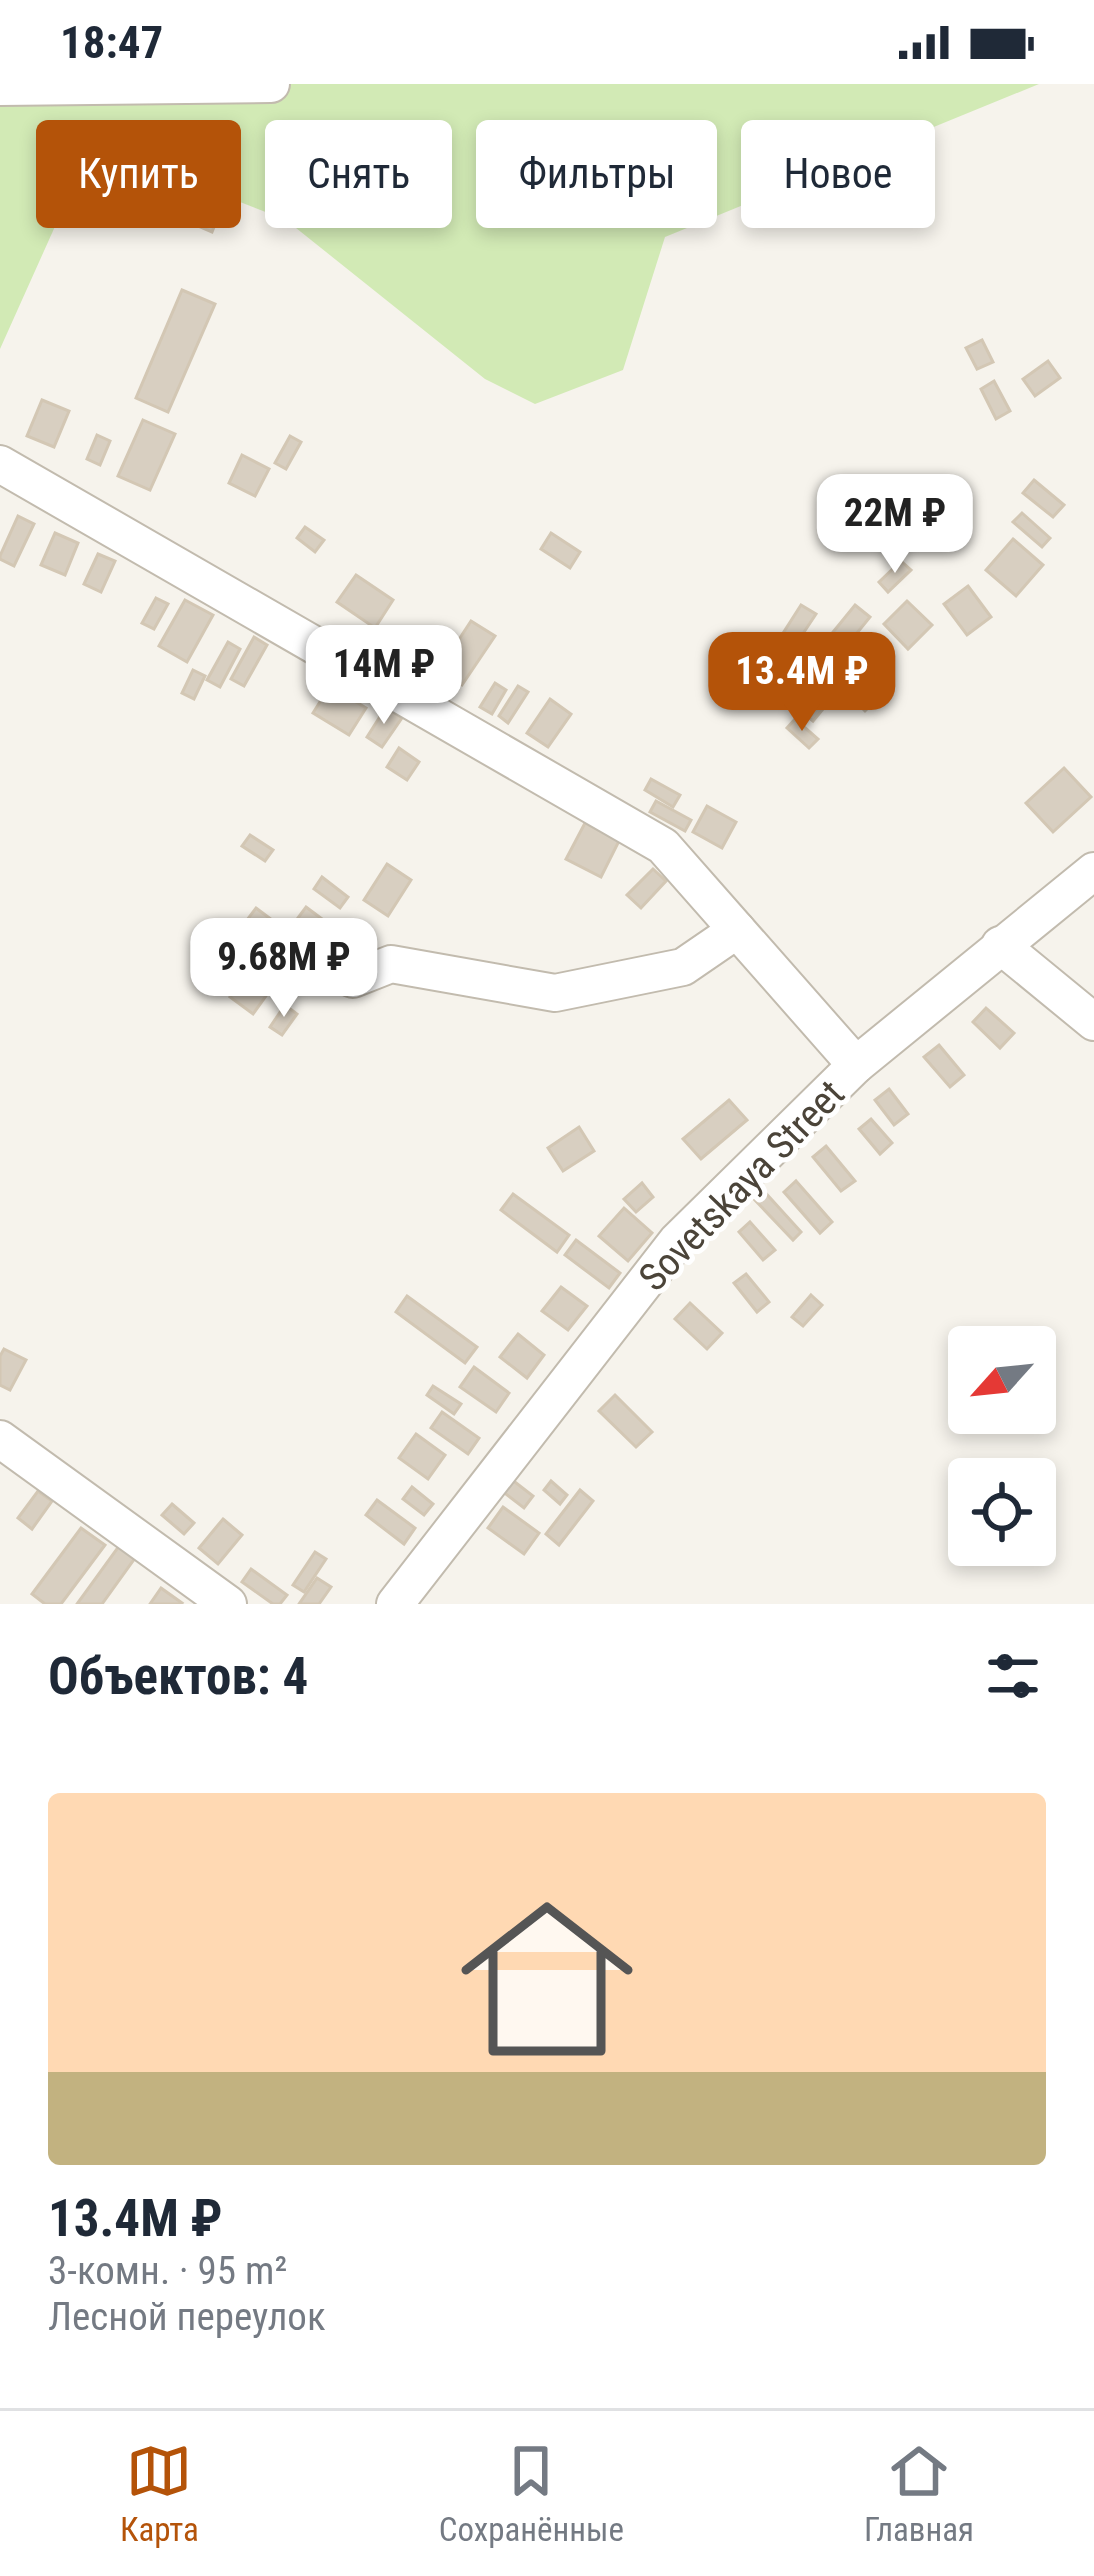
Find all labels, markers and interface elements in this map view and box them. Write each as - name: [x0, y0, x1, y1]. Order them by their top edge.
- text: 18:47: [60, 16, 163, 69]
- chip: Купить: [36, 120, 241, 228]
- chip: Снять: [265, 120, 452, 228]
- chip: Фильтры: [476, 120, 717, 228]
- chip: Новое: [741, 120, 935, 228]
- pin: 22M ₽: [811, 474, 979, 576]
- text: 22M ₽: [844, 490, 946, 536]
- pin: 14M ₽: [300, 625, 468, 727]
- pin: 13.4M ₽: [691, 632, 913, 734]
- text: 14M ₽: [333, 641, 435, 687]
- text: 13.4M ₽: [735, 648, 869, 694]
- pin: 9.68M ₽: [173, 918, 395, 1020]
- text: 9.68M ₽: [217, 934, 351, 980]
- street label: Sovetskaya Street: [630, 1071, 854, 1300]
- north arrow: [948, 1326, 1056, 1434]
- map controls: [948, 1326, 1056, 1566]
- button: locate: [948, 1458, 1056, 1566]
- icon: filters: [980, 1643, 1046, 1709]
- text: Объектов: 4: [48, 1647, 308, 1706]
- icon: home: [439, 1871, 655, 2087]
- text: 13.4M ₽: [48, 2189, 223, 2248]
- text: 3-комн. · 95 m²: [48, 2248, 287, 2294]
- text: Лесной переулок: [48, 2294, 326, 2340]
- tab: Карта: [120, 2438, 199, 2549]
- tab: Сохранённые: [439, 2438, 624, 2549]
- tab: Главная: [864, 2438, 974, 2549]

